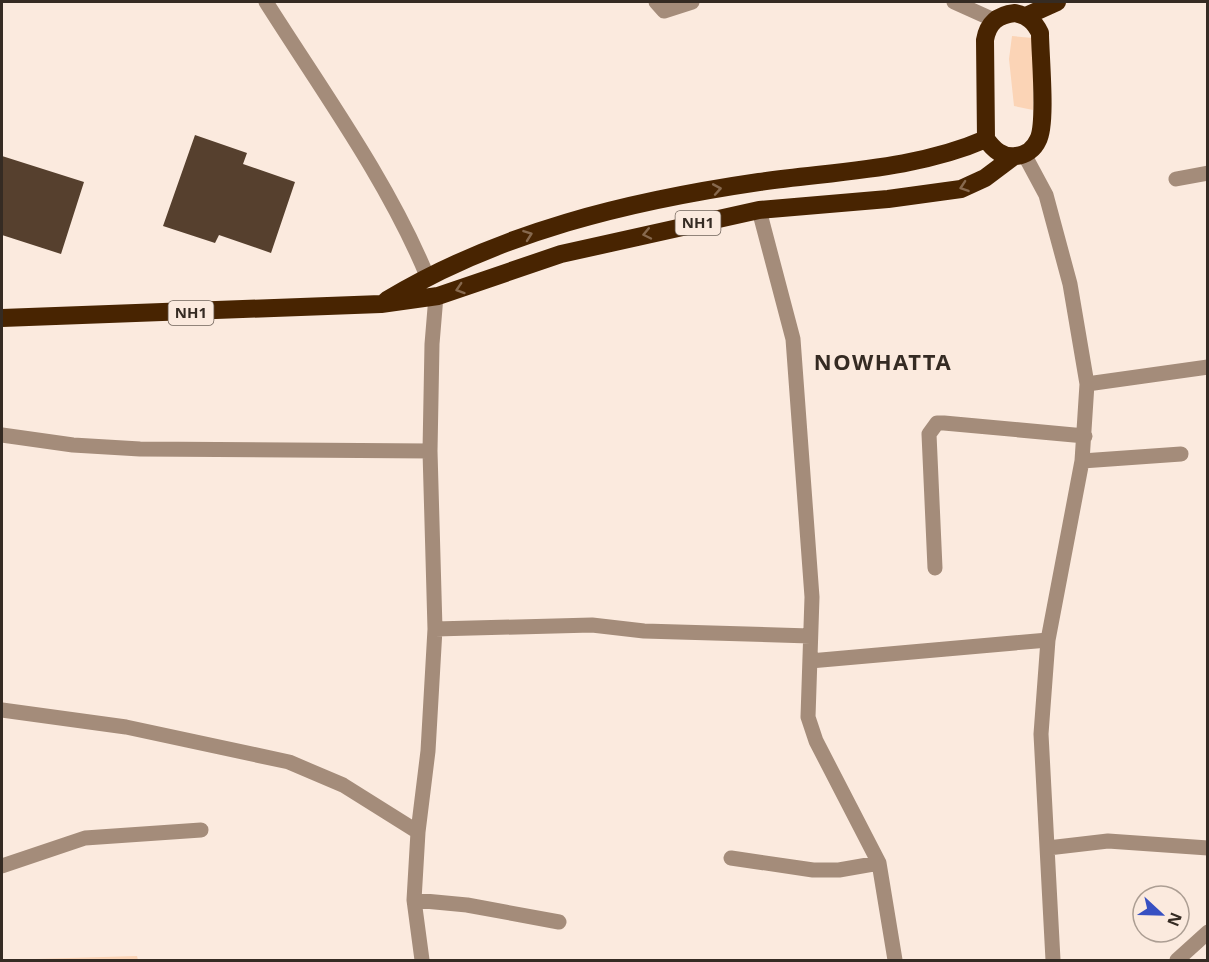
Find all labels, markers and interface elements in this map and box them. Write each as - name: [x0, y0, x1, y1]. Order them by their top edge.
- one-way arrow: [959, 179, 970, 192]
- one-way arrow: [712, 183, 722, 196]
- road number: NH1: [676, 211, 720, 235]
- one-way arrow: [642, 227, 652, 240]
- one-way arrow: [522, 229, 533, 242]
- one-way arrow: [455, 281, 466, 294]
- road number: NH1: [168, 301, 213, 325]
- district label: NOWHATTA: [814, 346, 952, 376]
- north arrow: [1131, 884, 1191, 944]
- text: N: [1162, 909, 1188, 930]

